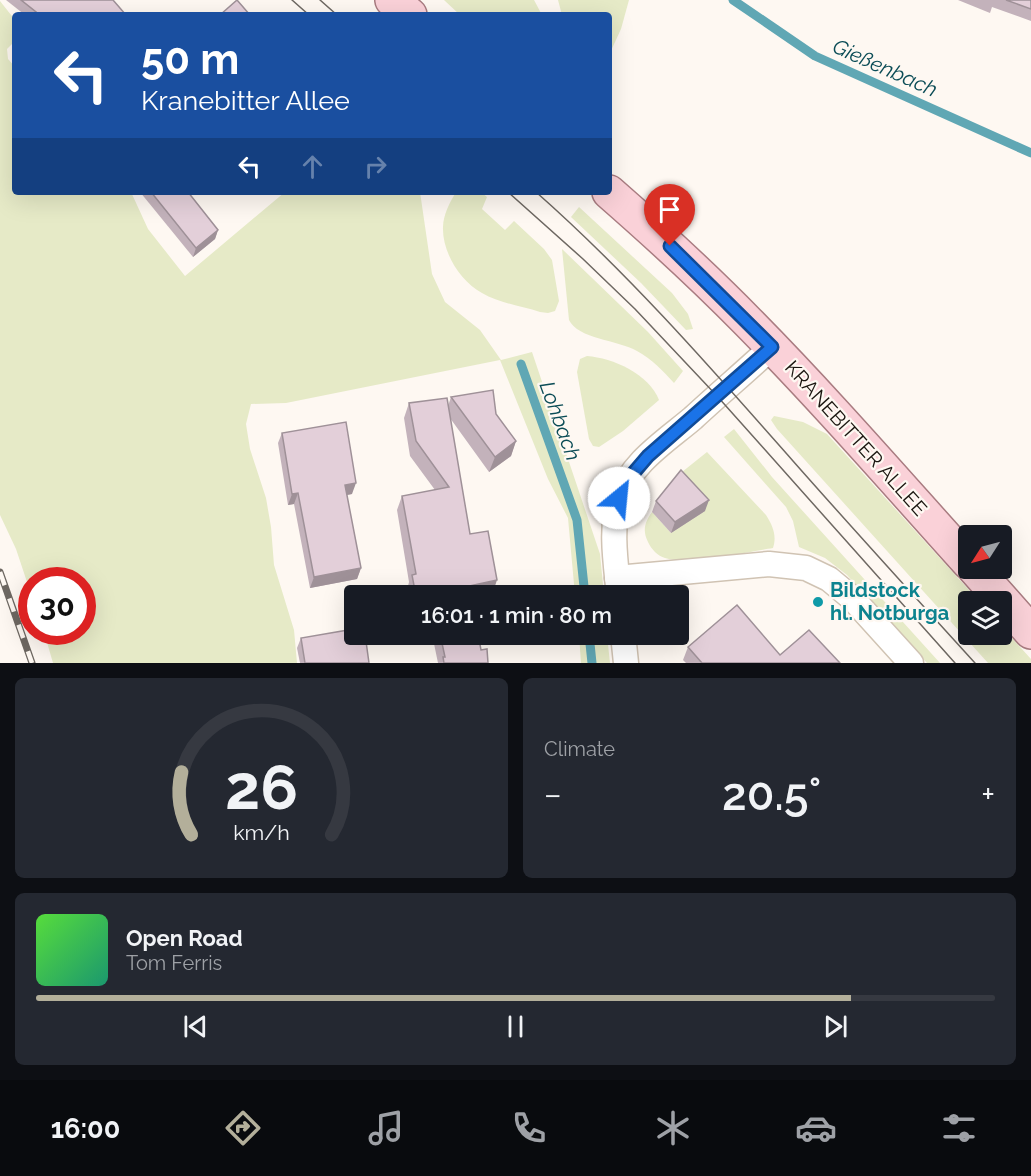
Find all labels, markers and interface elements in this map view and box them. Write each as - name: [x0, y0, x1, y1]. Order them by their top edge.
- water label: Gießenbach: [829, 33, 941, 102]
- text: 50 m: [141, 35, 239, 84]
- icon: left: [42, 36, 120, 114]
- text: Kranebitter Allee: [141, 85, 350, 116]
- icon: left: [233, 150, 266, 183]
- icon: ahead: [296, 150, 329, 183]
- icon: right: [359, 150, 392, 183]
- pin: [644, 184, 695, 246]
- icon: arrive: [653, 193, 686, 226]
- street label: KRANEBITTER ALLEE: [780, 355, 932, 521]
- water label: Lohbach: [535, 378, 586, 464]
- position arrow: [587, 466, 651, 530]
- north arrow: [958, 525, 1012, 579]
- map controls: [958, 525, 1012, 645]
- speed limit sign: 30: [18, 567, 96, 645]
- place label: Bildstock hl. Notburga: [830, 578, 949, 625]
- button: layers: [958, 591, 1012, 645]
- marker: Bildstock hl. Notburga: [811, 595, 825, 609]
- text: 16:01 · 1 min · 80 m: [421, 602, 612, 628]
- text: Climate: [544, 737, 615, 761]
- text: 26: [225, 750, 298, 824]
- text: 20.5°: [722, 768, 821, 821]
- text: −: [544, 775, 562, 814]
- text: +: [981, 775, 995, 814]
- text: km/h: [233, 820, 290, 845]
- text: Open Road: [126, 925, 243, 951]
- text: Tom Ferris: [126, 951, 222, 975]
- icon: previous: [179, 1010, 212, 1043]
- icon: pause: [499, 1010, 532, 1043]
- icon: next: [819, 1010, 852, 1043]
- icon: directions: [222, 1107, 264, 1149]
- icon: music: [365, 1107, 407, 1149]
- icon: phone: [508, 1107, 550, 1149]
- icon: climate: [652, 1107, 694, 1149]
- icon: car: [795, 1107, 837, 1149]
- icon: filters: [938, 1107, 980, 1149]
- text: 16:00: [51, 1113, 120, 1144]

